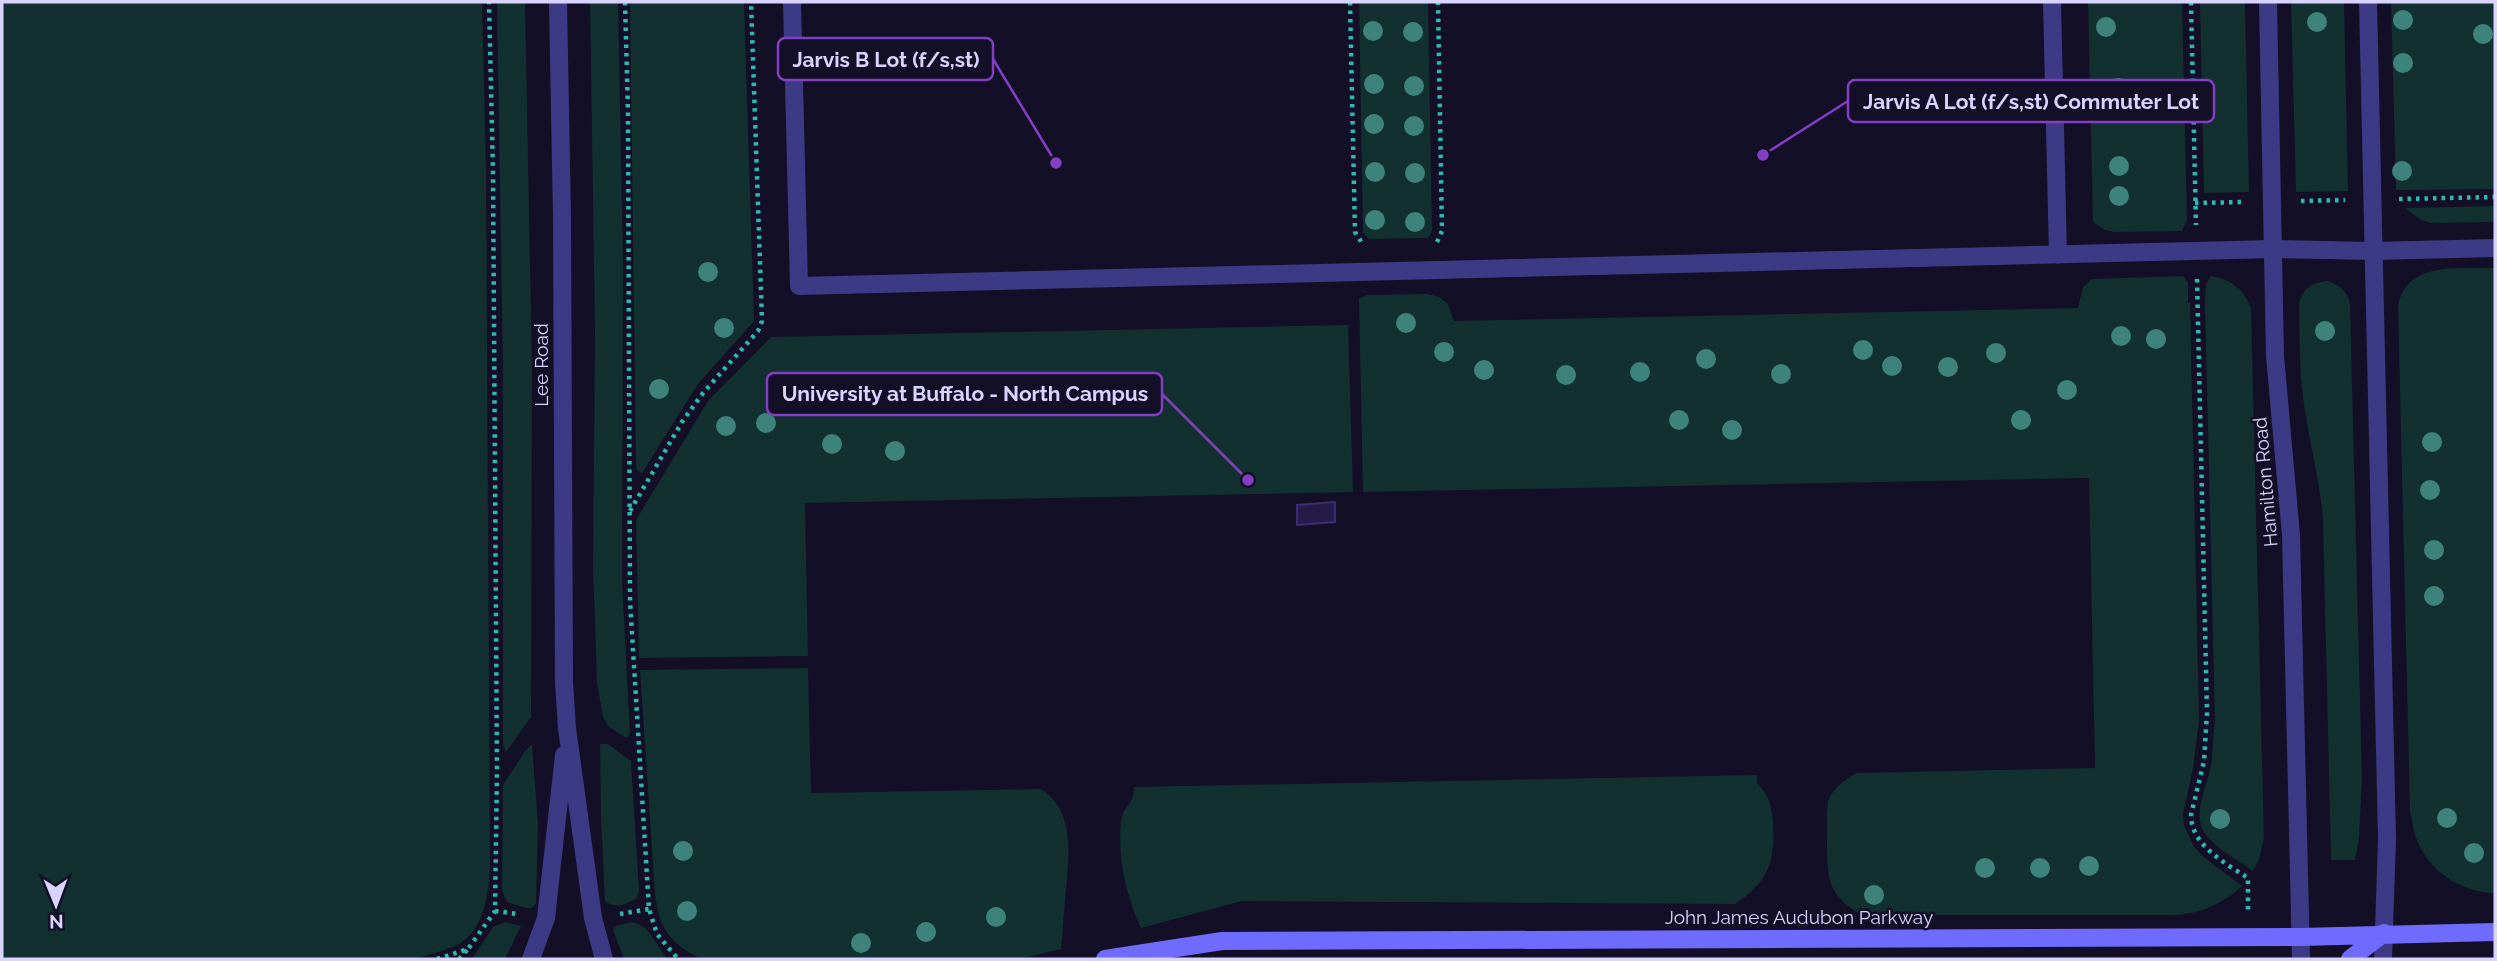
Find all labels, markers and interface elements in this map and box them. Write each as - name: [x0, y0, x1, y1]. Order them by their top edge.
- callout: Jarvis B Lot (f/s,st): [778, 38, 993, 80]
- text: Jarvis B Lot (f/s,st): [792, 47, 980, 72]
- callout: Jarvis A Lot (f/s,st) Commuter Lot: [1848, 80, 2214, 122]
- text: Jarvis A Lot (f/s,st) Commuter Lot: [1863, 89, 2199, 114]
- street label: Lee Road: [530, 323, 552, 407]
- callout: University at Buffalo - North Campus: [767, 373, 1162, 415]
- text: University at Buffalo - North Campus: [782, 381, 1148, 406]
- street label: Hamilton Road: [2248, 416, 2282, 548]
- north arrow: [21, 870, 91, 940]
- street label: John James Audubon Parkway: [1665, 906, 1933, 928]
- text: N: [49, 911, 64, 933]

